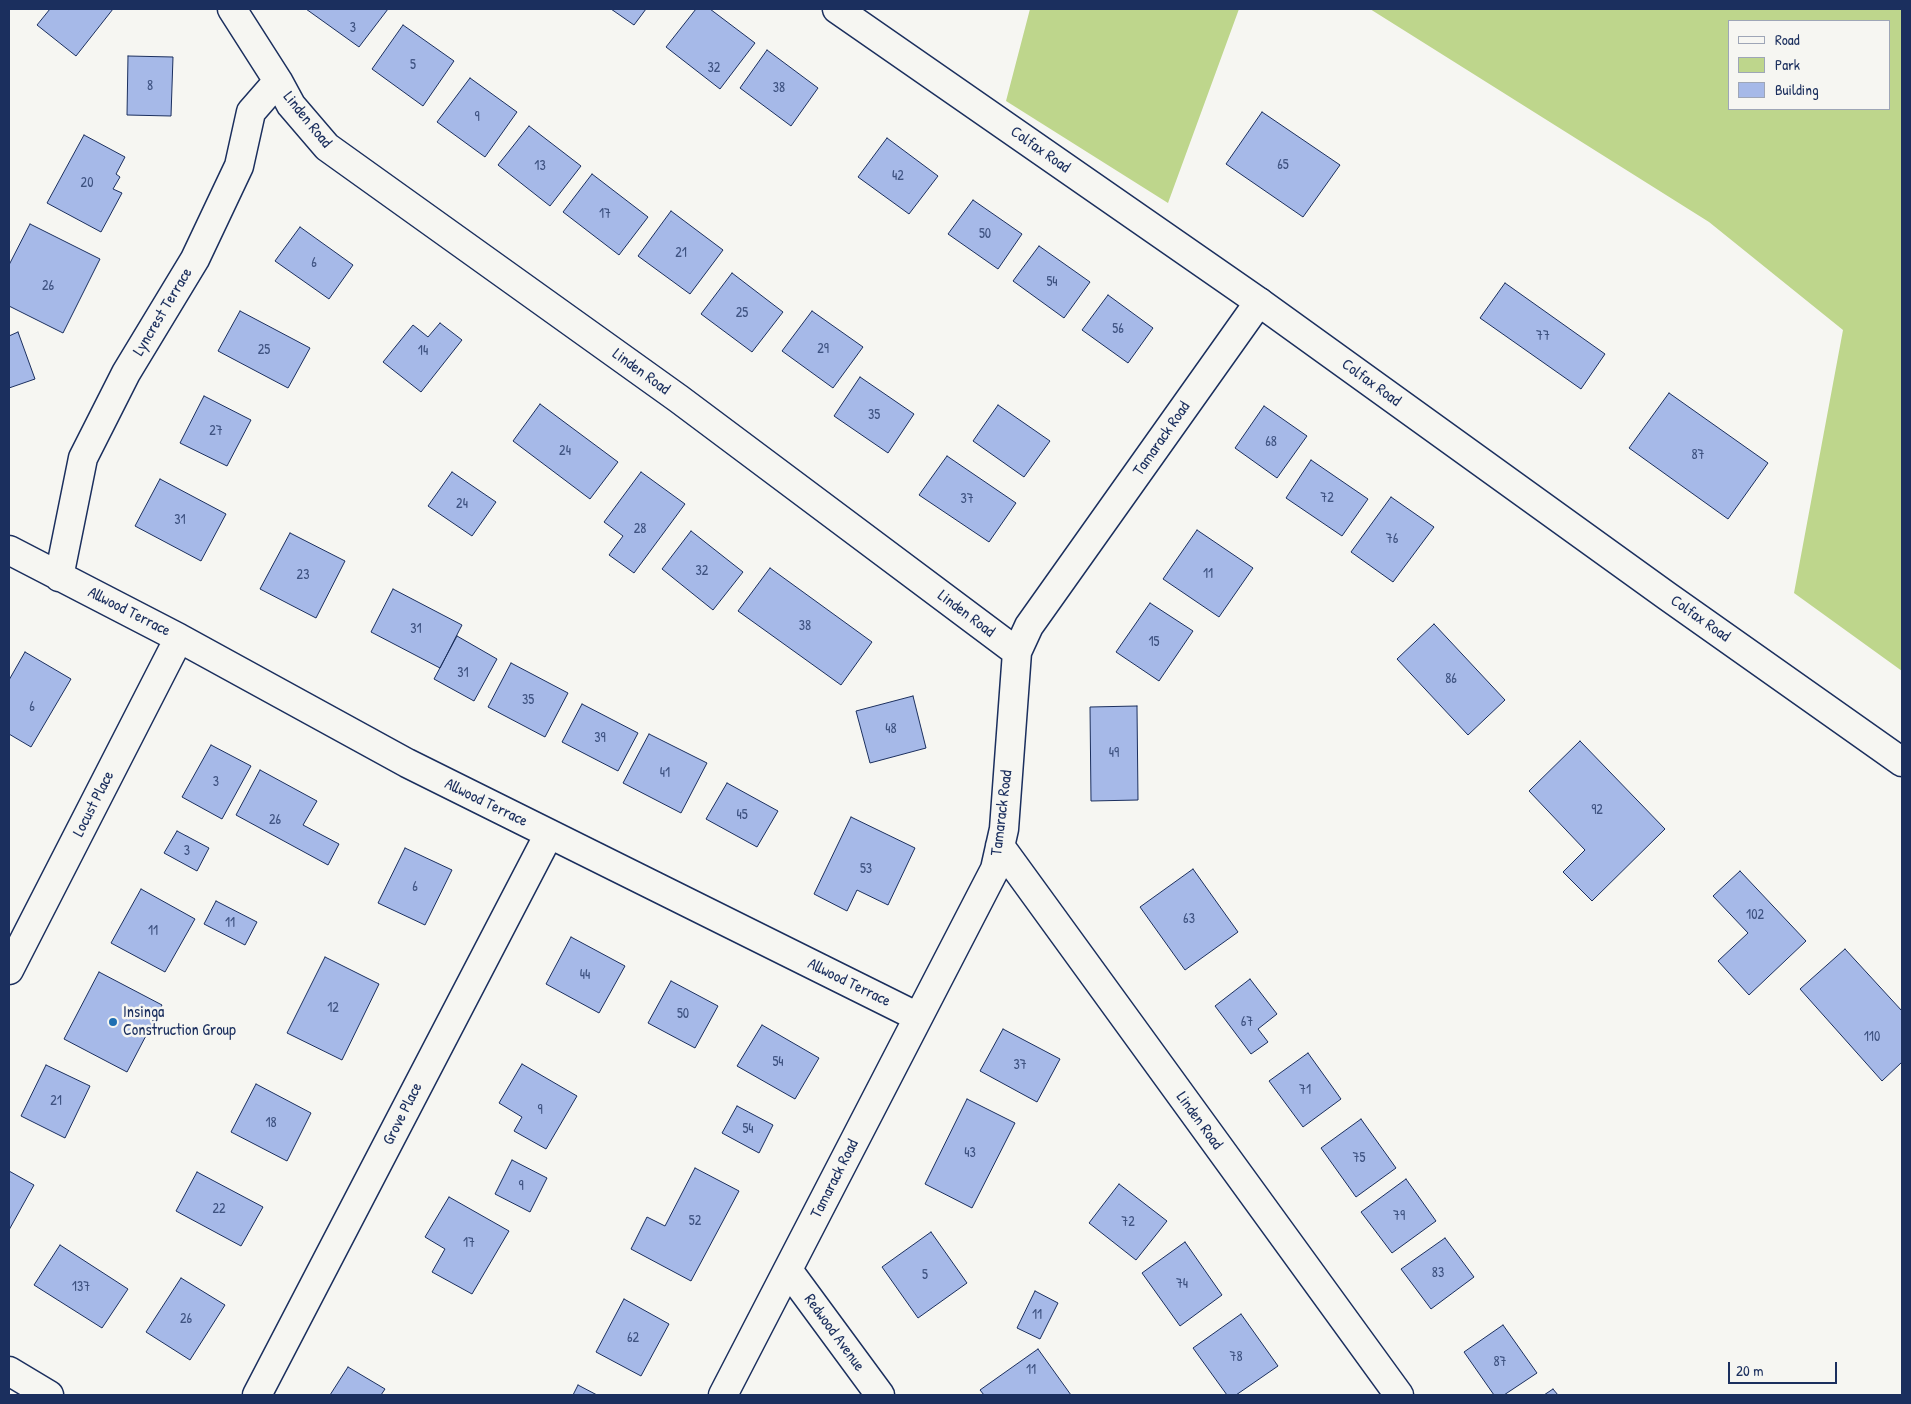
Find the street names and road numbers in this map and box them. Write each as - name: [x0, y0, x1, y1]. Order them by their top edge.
- street label: Linden Road: [279, 88, 335, 152]
- street label: Colfax Road: [1006, 122, 1074, 178]
- street label: Lyncrest Terrace: [129, 265, 197, 359]
- street label: Linden Road: [608, 345, 674, 399]
- street label: Colfax Road: [1338, 355, 1404, 411]
- street label: Tamarack Road: [1129, 398, 1195, 480]
- street label: Allwood Terrace: [85, 583, 173, 641]
- street label: Linden Road: [934, 586, 998, 642]
- street label: Colfax Road: [1666, 591, 1734, 647]
- street label: Locust Place: [69, 768, 119, 840]
- street label: Tamarack Road: [987, 769, 1017, 857]
- street label: Allwood Terrace: [441, 775, 531, 831]
- street label: Allwood Terrace: [804, 955, 894, 1011]
- street label: Grove Place: [379, 1080, 427, 1148]
- street label: Linden Road: [1172, 1088, 1226, 1154]
- street label: Tamarack Road: [807, 1136, 863, 1222]
- street label: Redwood Avenue: [800, 1291, 868, 1375]

